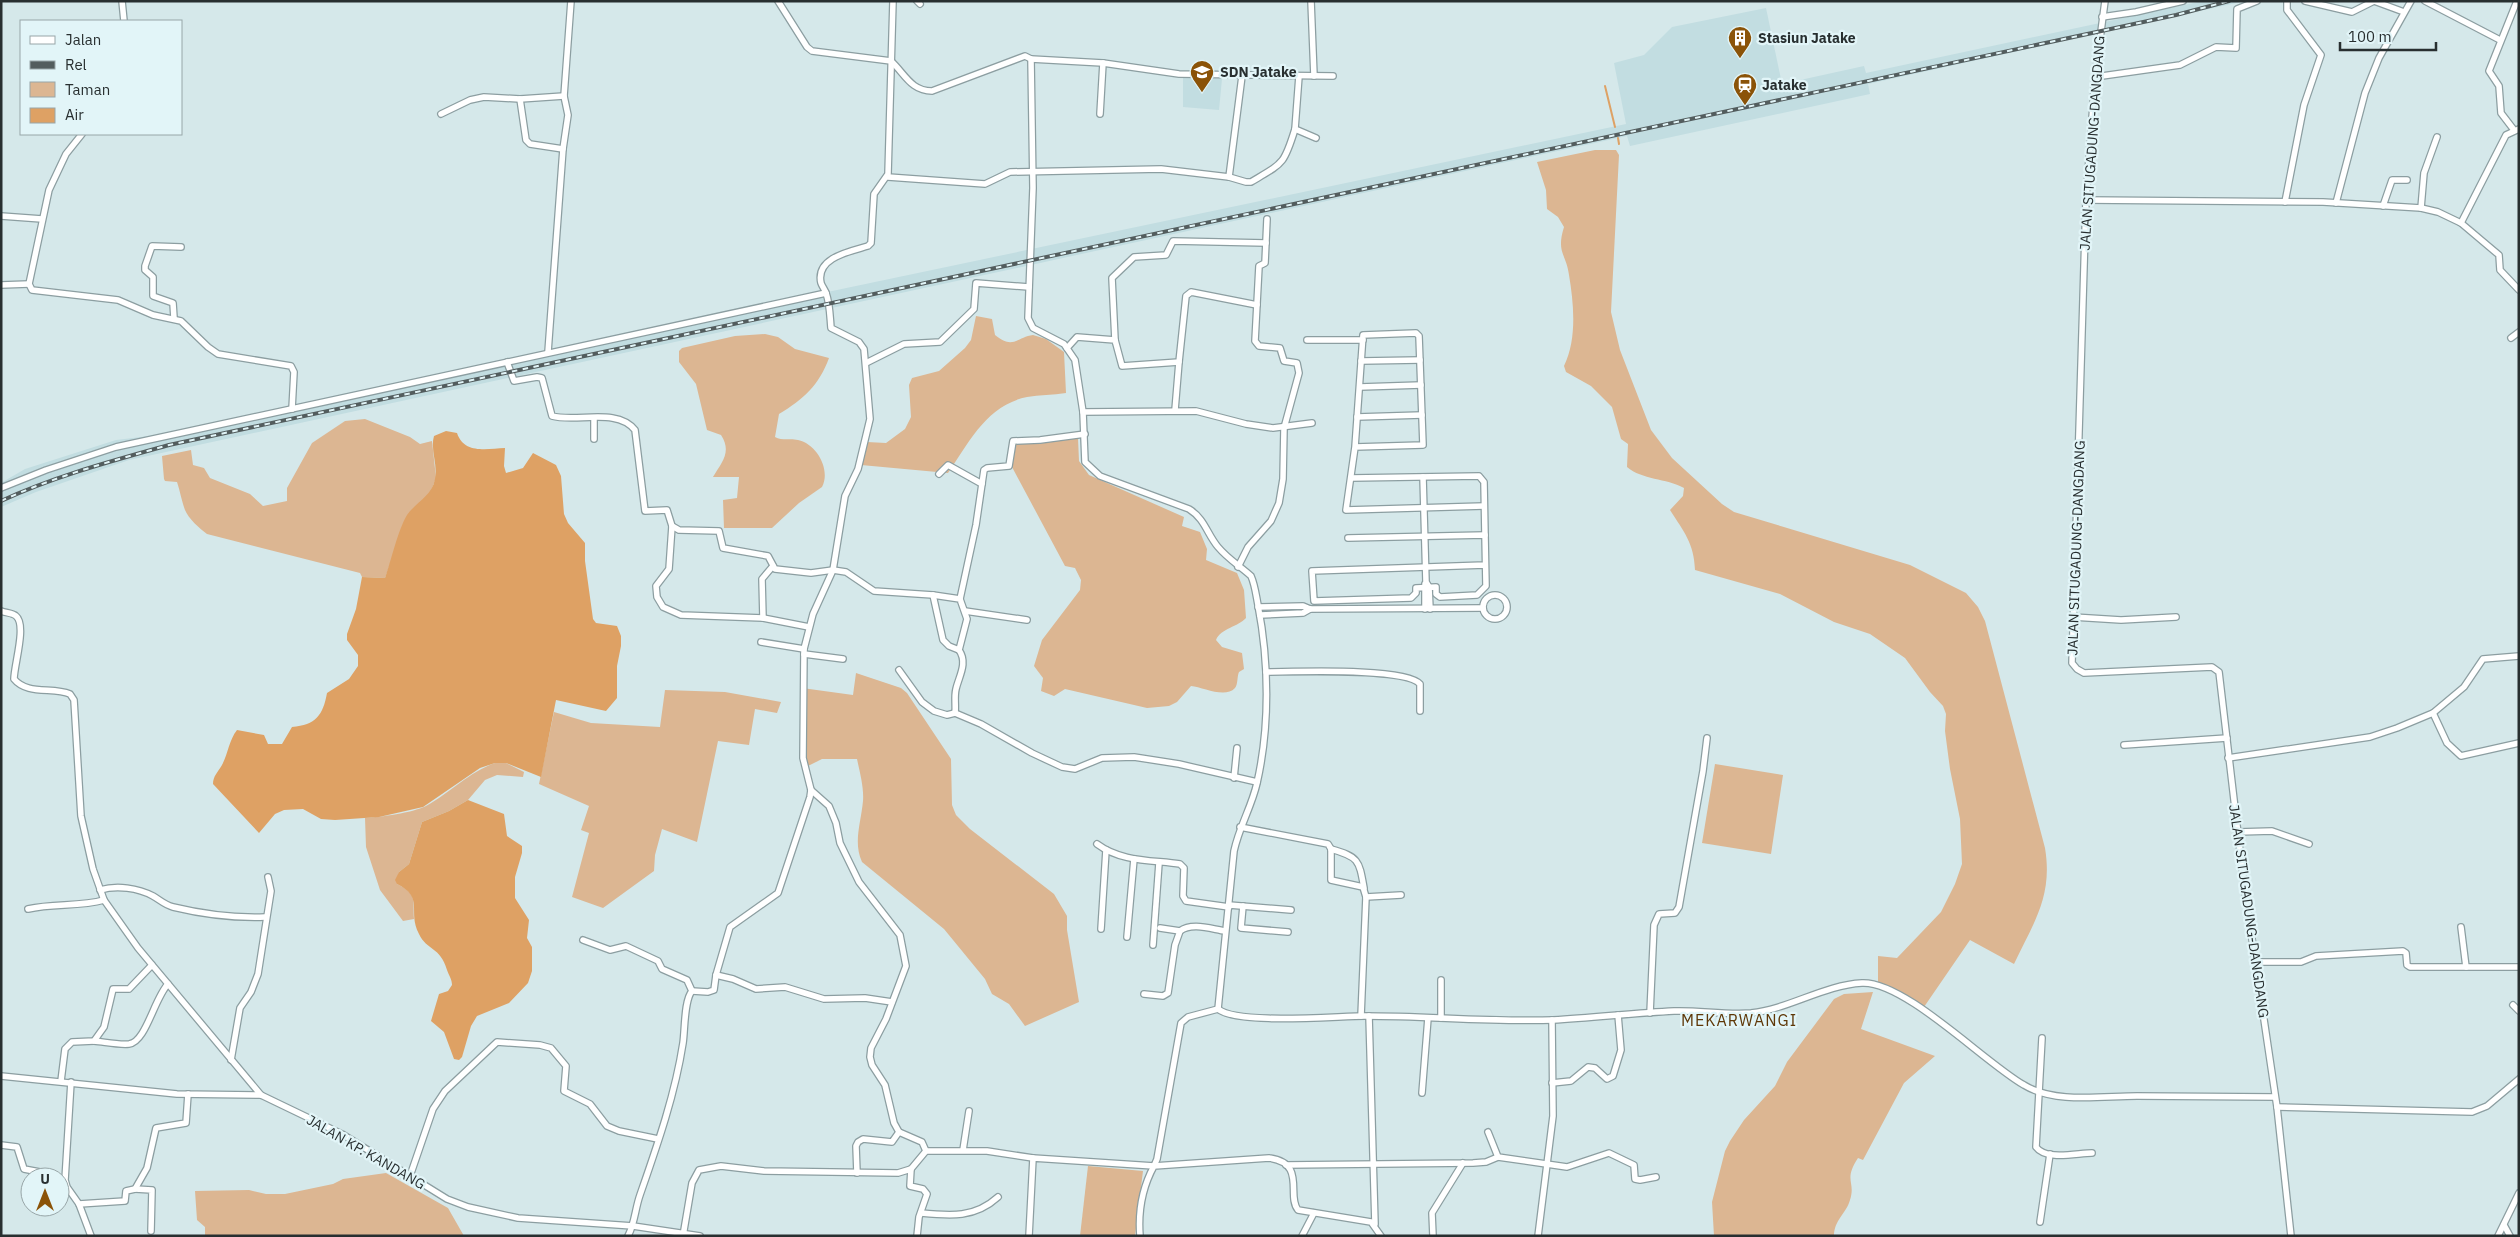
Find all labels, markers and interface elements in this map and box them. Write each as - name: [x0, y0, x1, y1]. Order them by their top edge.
- legend: [20, 20, 182, 135]
- scale bar: [2340, 20, 2436, 52]
- building icon: Stasiun Jatake: [1727, 25, 1753, 59]
- text: 100 m: [2348, 27, 2392, 46]
- place label: Stasiun Jatake: [1758, 29, 1856, 47]
- text: Jalan: [65, 30, 101, 49]
- street label: JALAN SITUGADUNG-DANGDANG: [2076, 35, 2108, 251]
- text: Rel: [65, 55, 87, 74]
- school or university icon: SDN Jatake: [1189, 59, 1215, 93]
- place label: SDN Jatake: [1220, 63, 1297, 81]
- station icon: Jatake: [1732, 72, 1758, 106]
- place label: Jatake: [1762, 76, 1807, 94]
- text: Taman: [65, 80, 110, 99]
- text: Air: [65, 105, 84, 124]
- street label: JALAN SITUGADUNG-DANGDANG: [2063, 440, 2089, 656]
- street label: JALAN SITUGADUNG-DANGDANG: [2225, 803, 2273, 1019]
- district label: MEKARWANGI: [1681, 1010, 1797, 1030]
- street label: JALAN KP. KANDANG: [303, 1111, 429, 1193]
- north arrow: [20, 1167, 70, 1217]
- text: U: [40, 1170, 50, 1188]

